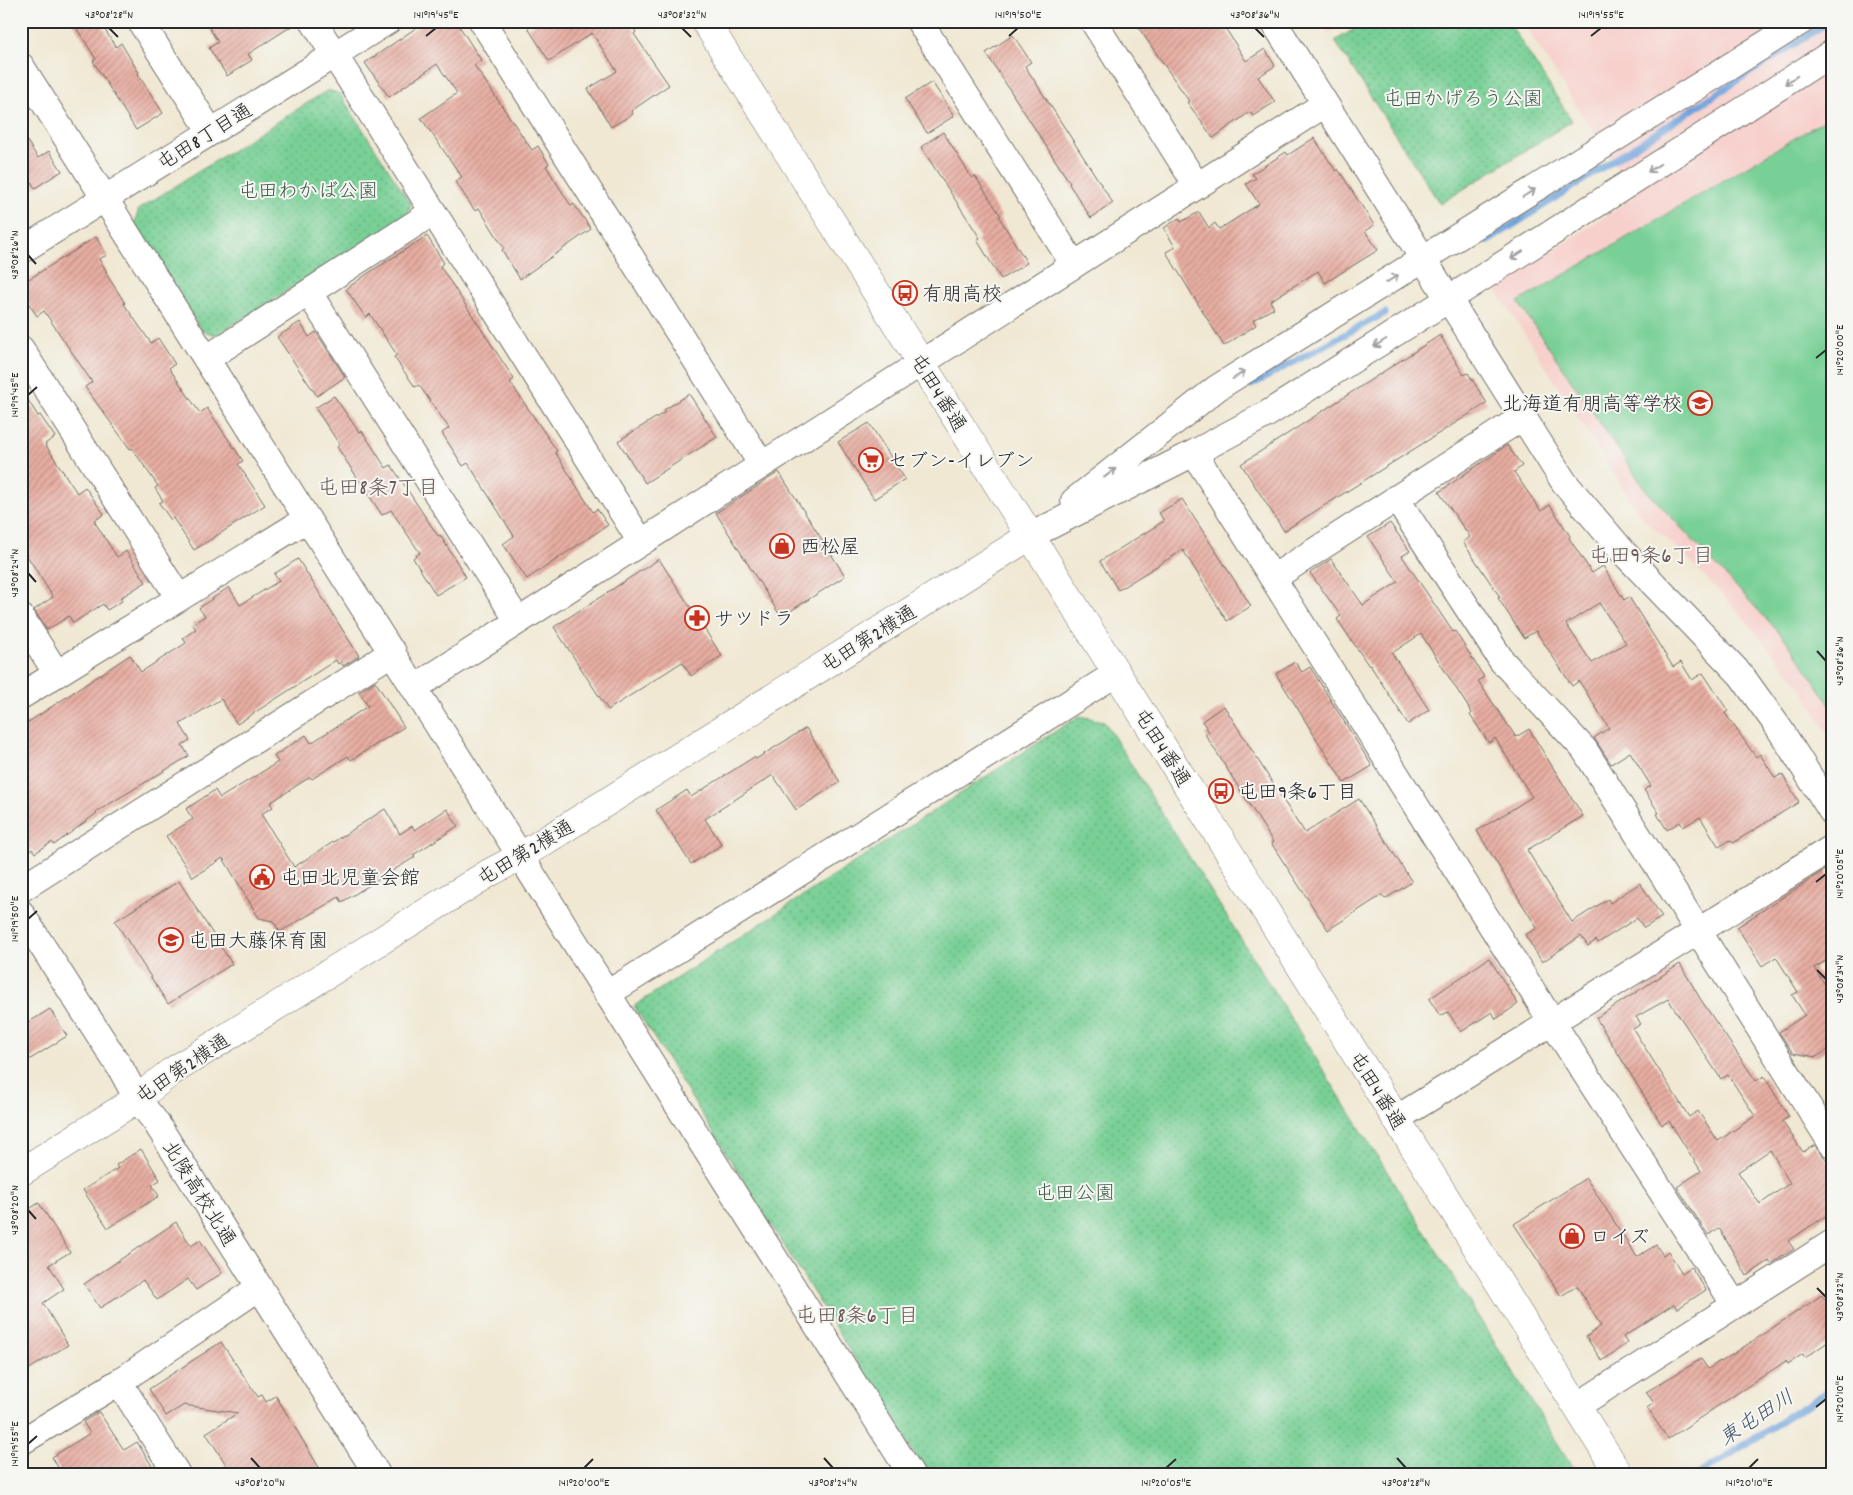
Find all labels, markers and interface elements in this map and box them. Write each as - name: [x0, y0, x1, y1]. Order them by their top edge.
- text: 43°08'28"N: [85, 7, 133, 24]
- text: 141°19'45"E: [414, 7, 459, 24]
- text: 43°08'32"N: [658, 7, 706, 24]
- text: 141°19'50"E: [995, 7, 1042, 24]
- text: 43°08'36"N: [1230, 7, 1280, 24]
- text: 141°19'55"E: [1578, 7, 1624, 24]
- one-way arrow: [1784, 75, 1798, 85]
- park label: 屯田かげろう公園: [1383, 87, 1543, 115]
- street label: 屯田8丁目通: [152, 98, 259, 179]
- one-way arrow: [1647, 162, 1661, 173]
- park label: 屯田わかば公園: [238, 179, 378, 207]
- one-way arrow: [1522, 188, 1536, 198]
- text: 43°08'26"N: [7, 230, 24, 280]
- one-way arrow: [1511, 251, 1525, 261]
- one-way arrow: [1384, 274, 1398, 284]
- bus stop icon: 有朋高校: [892, 280, 918, 306]
- place label: 有朋高校: [922, 282, 1002, 310]
- text: 141°20'00"E: [1832, 324, 1849, 376]
- one-way arrow: [1374, 338, 1388, 348]
- street label: 屯田4番通: [901, 349, 972, 438]
- one-way arrow: [1232, 369, 1246, 380]
- text: 141°19'45"E: [7, 372, 24, 417]
- school or university icon: 北海道有朋高等学校: [1687, 390, 1713, 416]
- place label: 北海道有朋高等学校: [1502, 392, 1682, 420]
- supermarket icon: セブン-イレブン: [858, 447, 884, 473]
- place label: セブン-イレブン: [888, 449, 1035, 477]
- one-way arrow: [1103, 467, 1116, 478]
- district label: 屯田8条7丁目: [317, 475, 439, 505]
- shop icon: 西松屋: [769, 533, 795, 559]
- place label: 西松屋: [800, 535, 860, 563]
- district label: 屯田9条6丁目: [1589, 543, 1713, 573]
- text: 43°08'24"N: [7, 549, 24, 597]
- street label: 屯田第2横通: [816, 600, 923, 681]
- pharmacy icon: サツドラ: [684, 605, 710, 631]
- place label: サツドラ: [714, 607, 794, 635]
- text: 43°08'36"N: [1832, 636, 1849, 686]
- street label: 屯田4番通: [1125, 704, 1196, 793]
- bus stop icon: 屯田9条6丁目: [1208, 778, 1234, 804]
- place label: 屯田9条6丁目: [1238, 780, 1357, 808]
- street label: 屯田第2横通: [473, 815, 580, 895]
- text: 141°20'05"E: [1832, 848, 1849, 899]
- public building icon: 屯田北児童会館: [249, 864, 275, 890]
- place label: 屯田北児童会館: [280, 866, 420, 894]
- text: 141°19'50"E: [7, 895, 24, 942]
- school or university icon: 屯田大藤保育園: [158, 927, 184, 953]
- place label: 屯田大藤保育園: [188, 929, 328, 957]
- text: 43°08'34"N: [1832, 955, 1849, 1003]
- street label: 屯田第2横通: [131, 1028, 237, 1112]
- street label: 屯田4番通: [1340, 1047, 1411, 1136]
- street label: 北陵高校北通: [154, 1136, 241, 1253]
- park label: 屯田公園: [1035, 1181, 1115, 1209]
- text: 43°08'20"N: [7, 1185, 24, 1235]
- shop icon: ロイズ: [1559, 1223, 1585, 1249]
- place label: ロイズ: [1590, 1225, 1649, 1253]
- text: 43°08'32"N: [1832, 1273, 1849, 1321]
- district label: 屯田8条6丁目: [795, 1303, 919, 1333]
- text: 141°20'10"E: [1832, 1375, 1849, 1423]
- water label: 東屯田川: [1714, 1384, 1801, 1455]
- text: 141°19'55"E: [7, 1421, 24, 1467]
- text: 43°08'20"N: [235, 1475, 285, 1492]
- text: 141°20'00"E: [558, 1475, 610, 1492]
- text: 43°08'24"N: [809, 1475, 857, 1492]
- text: 141°20'05"E: [1141, 1475, 1192, 1492]
- text: 43°08'28"N: [1382, 1475, 1430, 1492]
- text: 141°20'10"E: [1725, 1475, 1773, 1492]

